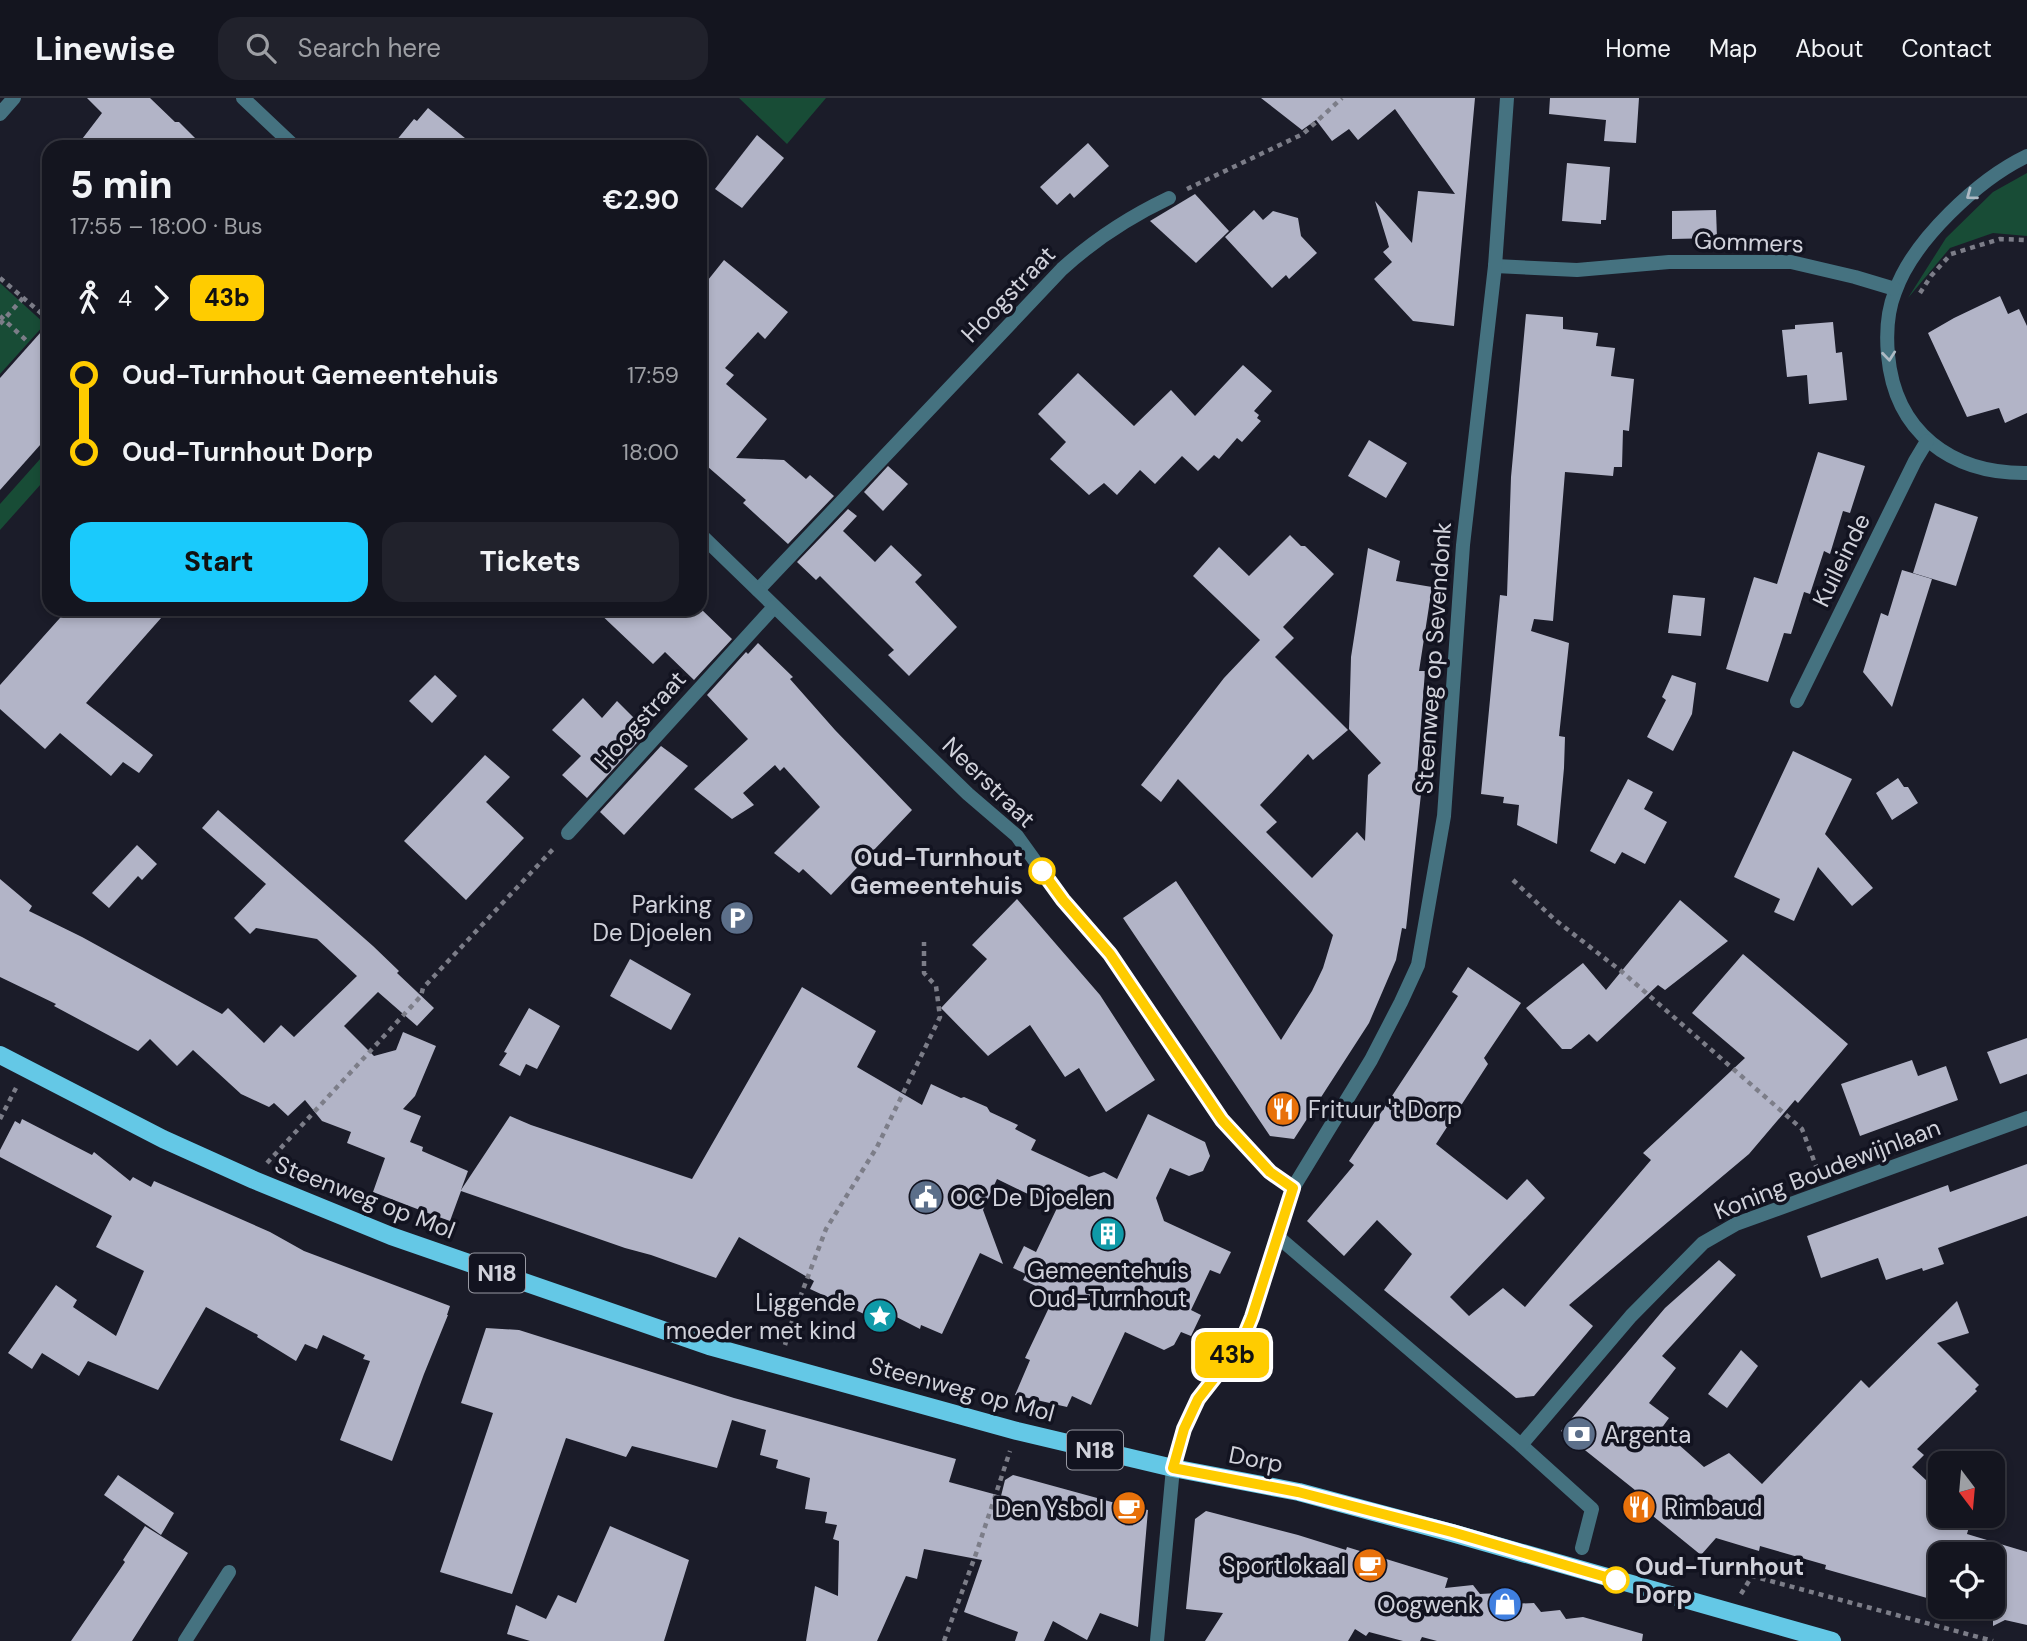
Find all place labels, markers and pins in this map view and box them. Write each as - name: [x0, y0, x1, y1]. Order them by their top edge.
- place label: Oud-Turnhout Gemeentehuis: [850, 842, 1023, 901]
- marker: Oud-Turnhout Gemeentehuis: [1029, 858, 1055, 884]
- place label: Parking De Djoelen: [593, 889, 712, 948]
- parking icon: Parking De Djoelen: [718, 899, 756, 937]
- restaurant icon: Frituur 't Dorp: [1264, 1090, 1302, 1128]
- place label: Frituur 't Dorp: [1308, 1094, 1462, 1125]
- public building icon: OC De Djoelen: [907, 1178, 945, 1216]
- place label: OC De Djoelen: [950, 1182, 1112, 1213]
- building icon: Gemeentehuis Oud-Turnhout: [1089, 1215, 1127, 1253]
- place label: Gemeentehuis Oud-Turnhout: [1027, 1255, 1189, 1314]
- place label: Liggende moeder met kind: [666, 1287, 856, 1346]
- place icon: Liggende moeder met kind: [861, 1297, 899, 1335]
- bank icon: Argenta: [1560, 1415, 1598, 1453]
- place label: Argenta: [1604, 1419, 1691, 1450]
- restaurant icon: Rimbaud: [1620, 1488, 1658, 1526]
- cafe icon: Den Ysbol: [1110, 1489, 1148, 1527]
- place label: Rimbaud: [1664, 1492, 1762, 1523]
- place label: Den Ysbol: [995, 1493, 1104, 1524]
- cafe icon: Sportlokaal: [1351, 1546, 1389, 1584]
- place label: Sportlokaal: [1221, 1550, 1346, 1581]
- place label: Oud-Turnhout Dorp: [1635, 1551, 1804, 1610]
- marker: Oud-Turnhout Dorp: [1603, 1567, 1629, 1593]
- shop icon: Oogwenk: [1486, 1585, 1524, 1623]
- place label: Oogwenk: [1377, 1589, 1480, 1620]

